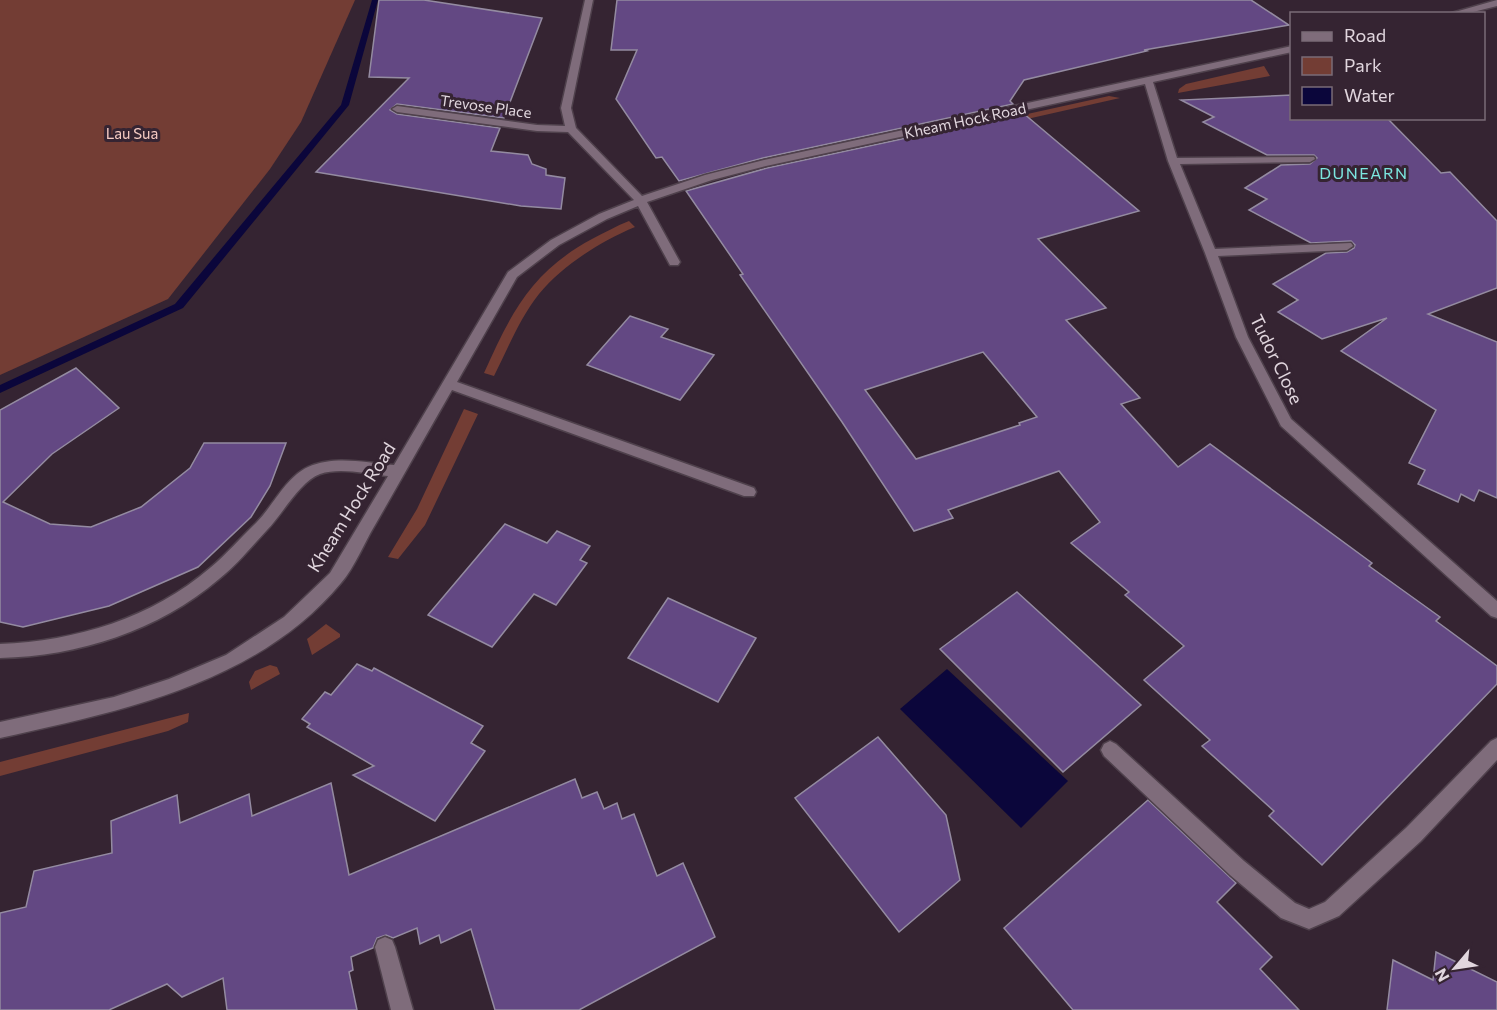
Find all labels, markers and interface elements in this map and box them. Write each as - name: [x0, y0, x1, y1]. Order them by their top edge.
- legend: [1290, 12, 1485, 120]
- text: Road: [1344, 24, 1386, 46]
- text: Park: [1344, 54, 1382, 76]
- text: Water: [1344, 84, 1395, 106]
- street label: Trevose Place: [439, 91, 533, 121]
- street label: Kheam Hock Road: [902, 98, 1028, 142]
- park label: Lau Sua: [106, 124, 158, 142]
- district label: DUNEARN: [1319, 163, 1409, 182]
- street label: Tudor Close: [1246, 311, 1308, 407]
- street label: Kheam Hock Road: [302, 438, 400, 576]
- north arrow: [1425, 938, 1485, 998]
- text: N: [1430, 966, 1453, 985]

